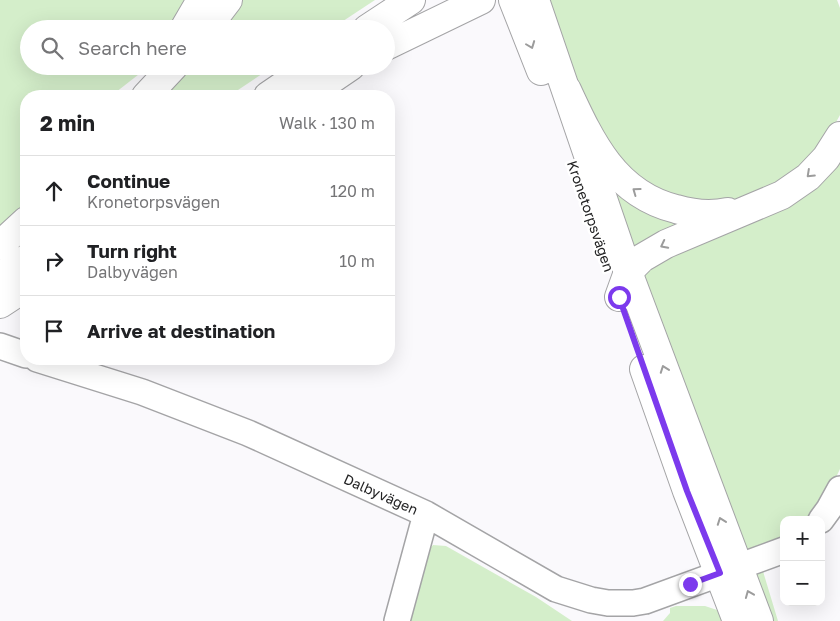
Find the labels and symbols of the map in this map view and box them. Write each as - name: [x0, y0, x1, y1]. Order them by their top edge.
- one-way arrow: [525, 41, 535, 49]
- street label: Kronetorpsvägen: [564, 158, 618, 274]
- one-way arrow: [807, 169, 816, 178]
- one-way arrow: [632, 188, 642, 197]
- one-way arrow: [661, 239, 670, 249]
- route start: [608, 286, 631, 309]
- one-way arrow: [660, 365, 670, 374]
- street label: Dalbyvägen: [341, 470, 421, 518]
- one-way arrow: [717, 517, 727, 526]
- route end: [679, 573, 702, 596]
- one-way arrow: [744, 590, 755, 599]

